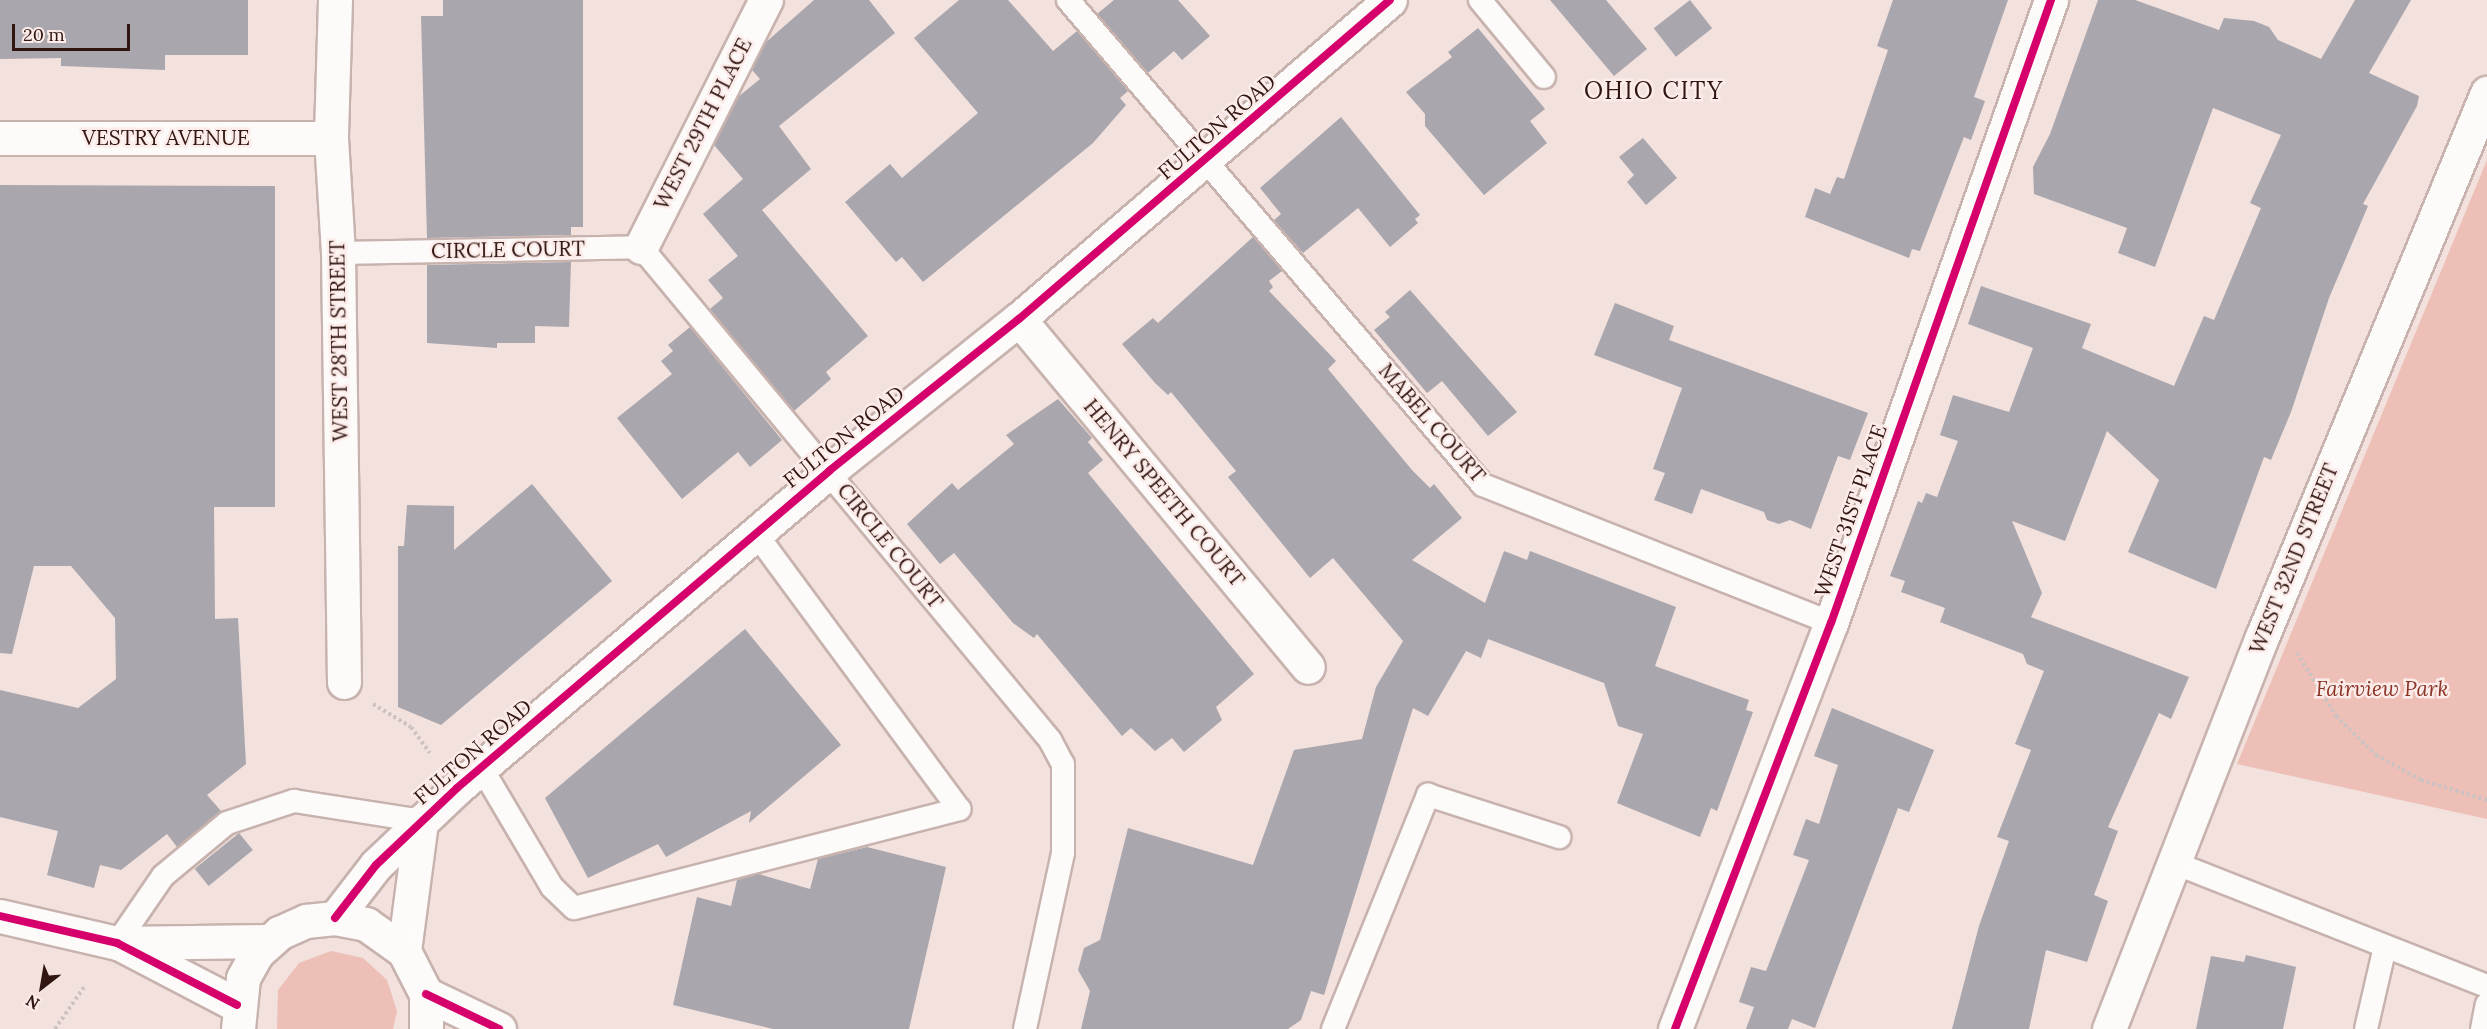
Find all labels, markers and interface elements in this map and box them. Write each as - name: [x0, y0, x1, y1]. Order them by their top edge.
- scale bar: [15, 12, 134, 50]
- text: 20 m: [23, 23, 65, 46]
- street label: WEST 29TH PLACE: [649, 34, 757, 214]
- street label: FULTON ROAD: [1153, 69, 1281, 185]
- district label: OHIO CITY: [1584, 77, 1724, 105]
- street label: VESTRY AVENUE: [82, 125, 250, 151]
- street label: CIRCLE COURT: [431, 236, 585, 264]
- street label: WEST 28TH STREET: [325, 240, 353, 442]
- street label: MABEL COURT: [1373, 358, 1491, 488]
- street label: FULTON ROAD: [779, 381, 909, 493]
- street label: HENRY SPEETH COURT: [1078, 394, 1250, 592]
- street label: WEST 31ST PLACE: [1810, 421, 1892, 601]
- street label: WEST 32ND STREET: [2244, 460, 2344, 658]
- street label: CIRCLE COURT: [832, 478, 948, 614]
- park label: Fairview Park: [2316, 676, 2448, 702]
- street label: FULTON ROAD: [409, 694, 537, 810]
- north arrow: [12, 957, 72, 1017]
- text: N: [22, 991, 43, 1014]

